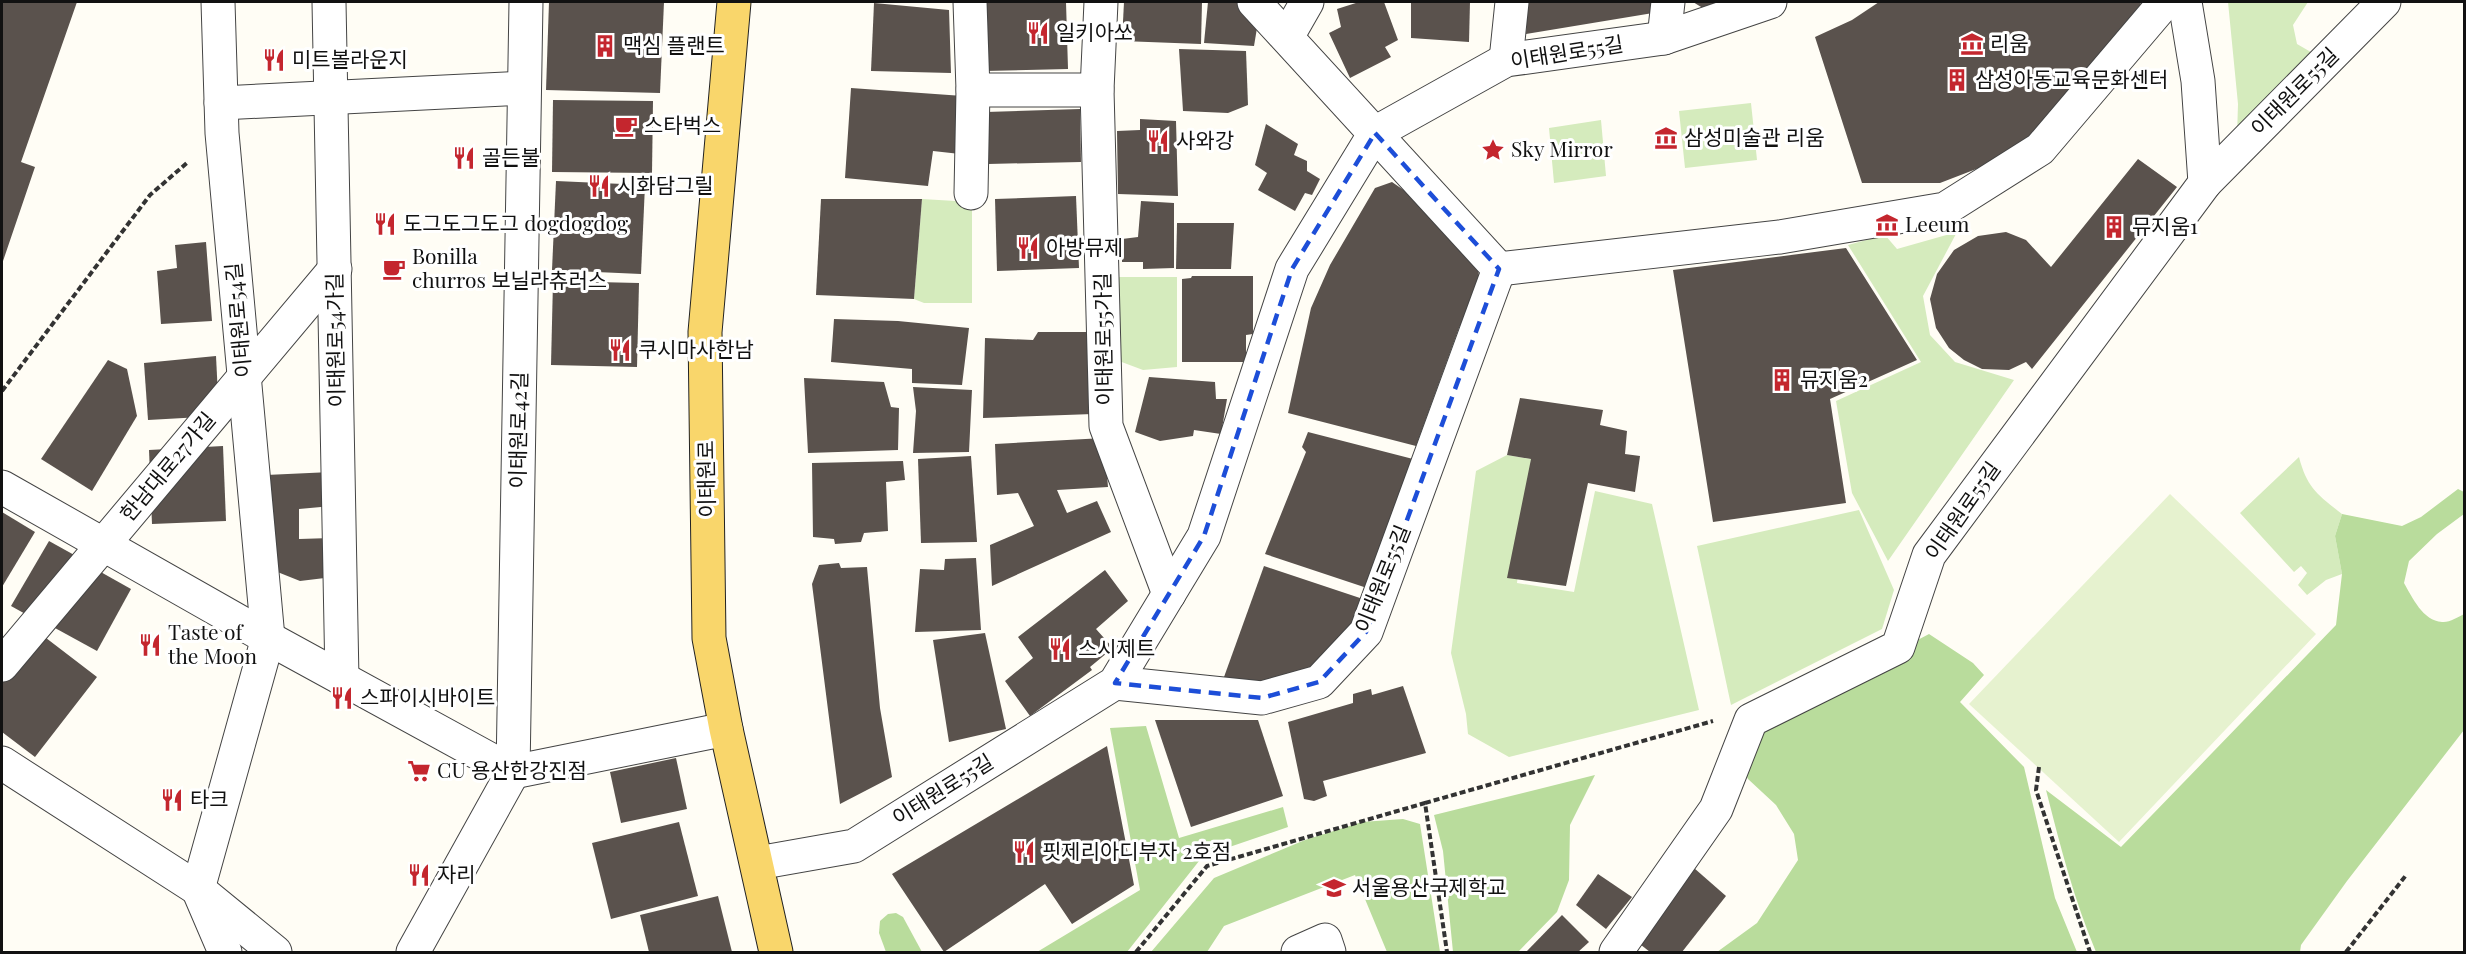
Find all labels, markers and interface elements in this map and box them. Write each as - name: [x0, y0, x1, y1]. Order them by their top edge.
- place label: 일키아쏘: [1056, 17, 1133, 45]
- restaurant icon: 일키아쏘: [1025, 20, 1051, 46]
- street label: 이태원로55길: [1508, 28, 1625, 74]
- place label: 리움: [1990, 28, 2029, 56]
- place label: 맥심 플랜트: [623, 30, 725, 58]
- museum icon: 리움: [1959, 31, 1985, 57]
- building icon: 맥심 플랜트: [592, 33, 618, 59]
- street label: 이태원로55길: [2243, 40, 2344, 141]
- place label: 미트볼라운지: [292, 44, 408, 72]
- restaurant icon: 미트볼라운지: [261, 47, 287, 73]
- place label: 삼성아동교육문화센터: [1975, 64, 2168, 92]
- building icon: 삼성아동교육문화센터: [1944, 67, 1970, 93]
- place label: 스타벅스: [644, 110, 721, 138]
- cafe icon: 스타벅스: [613, 113, 639, 139]
- place label: 삼성미술관 리움: [1684, 122, 1824, 150]
- place label: 사와강: [1176, 125, 1234, 153]
- museum icon: 삼성미술관 리움: [1653, 125, 1679, 151]
- restaurant icon: 사와강: [1145, 128, 1171, 154]
- place label: Sky Mirror: [1511, 134, 1613, 162]
- place icon: Sky Mirror: [1480, 137, 1506, 163]
- place label: 골든불: [482, 142, 540, 170]
- restaurant icon: 골든불: [451, 145, 477, 171]
- place label: 시화담그릴: [617, 170, 714, 198]
- restaurant icon: 시화담그릴: [586, 173, 612, 199]
- place label: 도그도그도그 dogdogdog: [403, 208, 628, 236]
- place label: Leeum: [1905, 209, 1970, 237]
- restaurant icon: 도그도그도그 dogdogdog: [372, 211, 398, 237]
- place label: 뮤지움1: [2132, 211, 2198, 239]
- museum icon: Leeum: [1874, 212, 1900, 238]
- building icon: 뮤지움1: [2101, 214, 2127, 240]
- place label: 아방뮤제: [1046, 232, 1123, 260]
- restaurant icon: 아방뮤제: [1015, 235, 1041, 261]
- place label: Bonilla churros 보닐라츄러스: [412, 241, 607, 293]
- cafe icon: Bonilla churros 보닐라츄러스: [381, 256, 407, 282]
- street label: 이태원로54길: [218, 261, 256, 379]
- street label: 이태원로54가길: [319, 272, 349, 408]
- street label: 이태원로55가길: [1087, 272, 1117, 406]
- place label: 쿠시마사한남: [638, 334, 754, 362]
- restaurant icon: 쿠시마사한남: [607, 337, 633, 363]
- place label: 뮤지움2: [1800, 364, 1868, 392]
- building icon: 뮤지움2: [1769, 367, 1795, 393]
- street label: 이태원로42길: [502, 371, 532, 489]
- street label: 한남대로27가길: [113, 405, 220, 526]
- street label: 이태원로: [690, 440, 720, 518]
- street label: 이태원로55길: [1917, 455, 2006, 565]
- street label: 이태원로55길: [1347, 520, 1415, 636]
- place label: Taste of the Moon: [168, 617, 258, 669]
- restaurant icon: Taste of the Moon: [137, 632, 163, 658]
- place label: 스시제트: [1078, 633, 1155, 661]
- restaurant icon: 스시제트: [1047, 636, 1073, 662]
- place label: 스파이시바이트: [360, 682, 495, 710]
- restaurant icon: 스파이시바이트: [329, 685, 355, 711]
- street label: 이태원로55길: [886, 746, 998, 830]
- place label: CU 용산한강진점: [437, 755, 587, 783]
- supermarket icon: CU 용산한강진점: [406, 758, 432, 784]
- place label: 타크: [190, 784, 229, 812]
- restaurant icon: 타크: [159, 787, 185, 813]
- place label: 핏제리아디부자 2호점: [1042, 836, 1231, 864]
- restaurant icon: 핏제리아디부자 2호점: [1011, 839, 1037, 865]
- place label: 자리: [437, 859, 476, 887]
- restaurant icon: 자리: [406, 862, 432, 888]
- place label: 서울용산국제학교: [1352, 872, 1507, 900]
- school or university icon: 서울용산국제학교: [1321, 875, 1347, 901]

